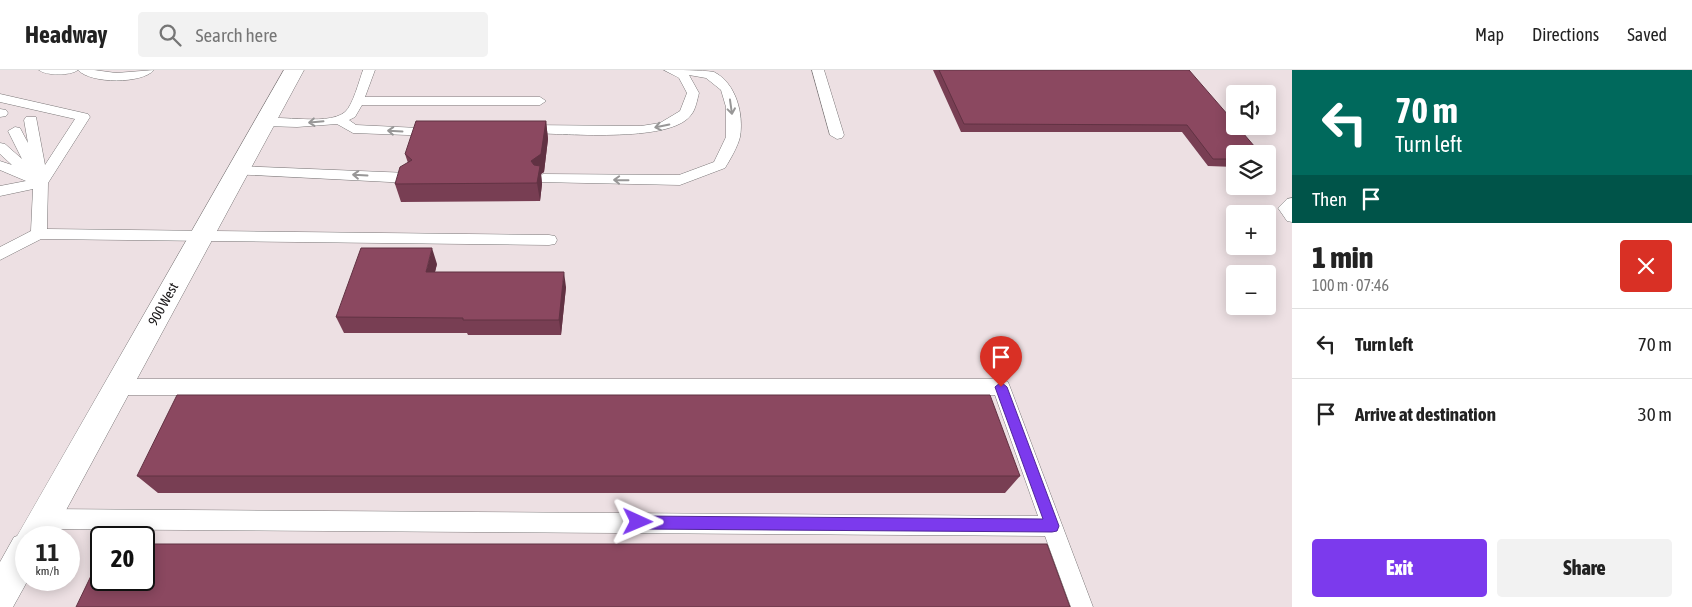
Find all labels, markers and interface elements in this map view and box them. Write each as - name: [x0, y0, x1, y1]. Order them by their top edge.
- search box: [138, 12, 488, 57]
- text: Headway: [25, 21, 108, 48]
- icon: search: [156, 21, 184, 49]
- text: Search here: [196, 24, 277, 46]
- text: Map: [1475, 24, 1504, 45]
- text: Directions: [1532, 24, 1599, 45]
- text: Saved: [1627, 24, 1667, 45]
- map controls: [1226, 85, 1276, 315]
- button: sound: [1226, 85, 1276, 135]
- icon: left: [1312, 90, 1377, 155]
- text: 70 m: [1395, 90, 1458, 130]
- one-way arrow: [726, 98, 736, 114]
- one-way arrow: [308, 117, 324, 127]
- one-way arrow: [654, 122, 670, 131]
- one-way arrow: [387, 126, 403, 135]
- text: Turn left: [1395, 131, 1462, 157]
- button: layers: [1226, 145, 1276, 195]
- one-way arrow: [353, 171, 369, 180]
- one-way arrow: [614, 175, 630, 185]
- icon: arrive: [1357, 185, 1385, 213]
- text: Then: [1312, 188, 1347, 210]
- button: +: [1226, 205, 1276, 255]
- text: 1 min: [1312, 240, 1373, 274]
- button: close: [1620, 240, 1672, 292]
- button: −: [1226, 265, 1276, 315]
- text: 100 m · 07:46: [1312, 276, 1389, 294]
- street label: 900 West: [145, 280, 181, 328]
- icon: left: [1312, 330, 1340, 358]
- text: Turn left: [1355, 333, 1413, 355]
- text: 70 m: [1638, 333, 1672, 355]
- pin: [980, 336, 1022, 387]
- icon: arrive: [987, 343, 1015, 371]
- icon: arrive: [1312, 400, 1340, 428]
- text: Arrive at destination: [1355, 403, 1496, 425]
- text: 30 m: [1638, 403, 1672, 425]
- position arrow: [611, 495, 663, 547]
- speed limit sign: 20: [90, 526, 155, 591]
- text: 11: [36, 538, 59, 566]
- button: Exit: [1312, 539, 1487, 597]
- button: Share: [1497, 539, 1672, 597]
- text: km/h: [36, 564, 59, 578]

